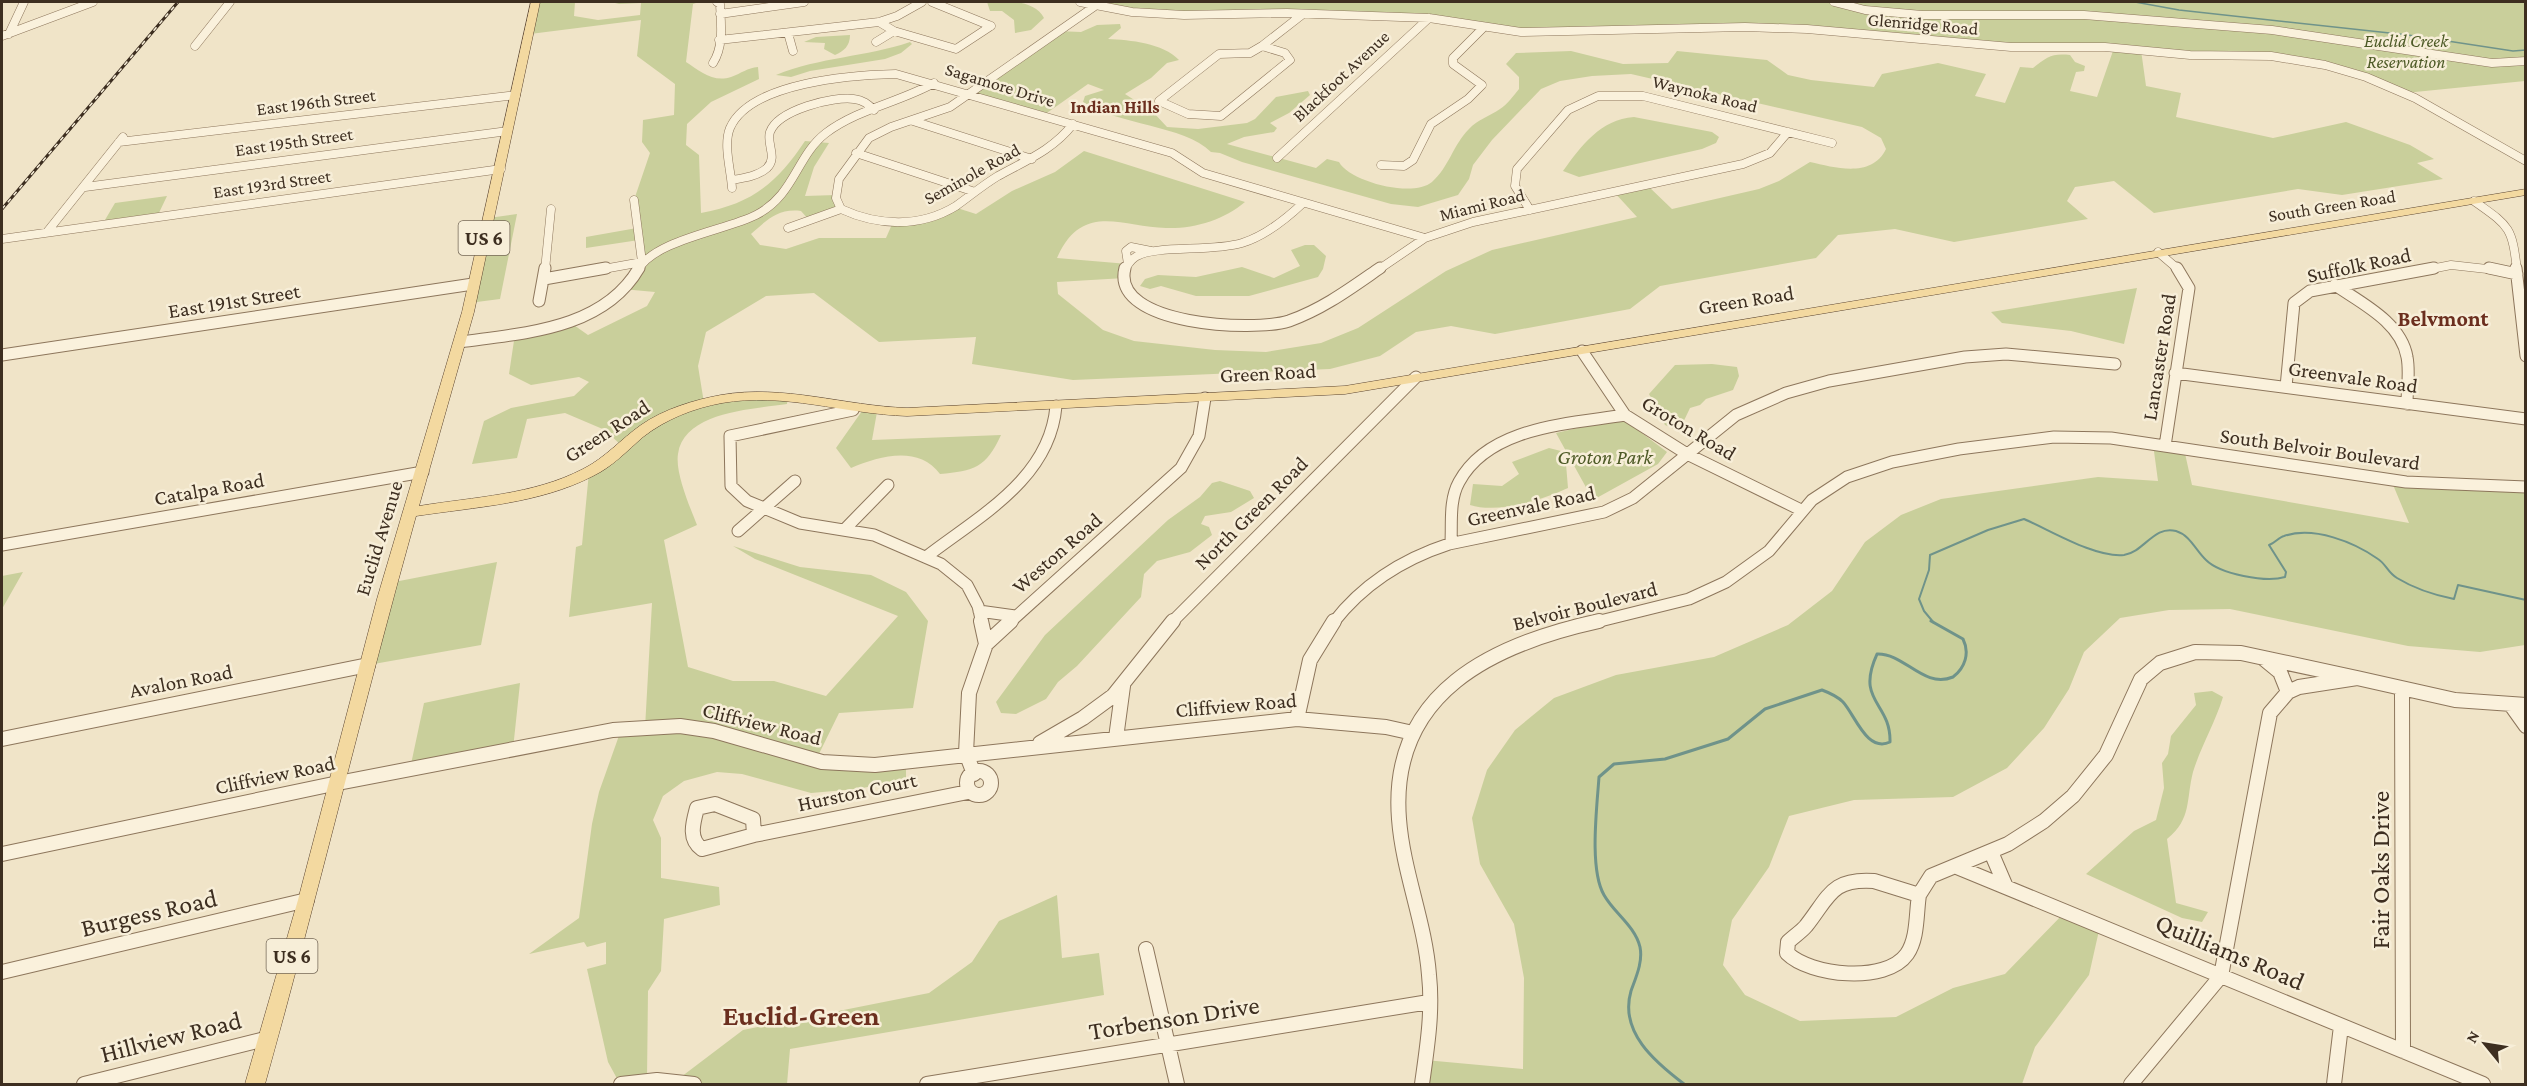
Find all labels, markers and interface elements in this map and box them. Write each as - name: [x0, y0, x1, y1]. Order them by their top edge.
- street label: Glenridge Road: [1867, 9, 1980, 39]
- street label: Blackfoot Avenue: [1289, 26, 1393, 126]
- park label: Euclid Creek Reservation: [2364, 31, 2449, 72]
- street label: Sagamore Drive: [943, 59, 1057, 111]
- street label: Waynoka Road: [1650, 71, 1760, 117]
- street label: East 196th Street: [255, 85, 378, 119]
- district label: Indian Hills: [1070, 97, 1160, 117]
- street label: East 195th Street: [234, 124, 355, 160]
- street label: Seminole Road: [921, 139, 1024, 209]
- street label: East 193rd Street: [212, 166, 333, 202]
- street label: Miami Road: [1437, 185, 1527, 225]
- street label: South Green Road: [2267, 186, 2398, 226]
- road number: US 6: [458, 221, 510, 255]
- street label: Suffolk Road: [2305, 242, 2413, 288]
- street label: East 191st Street: [166, 279, 303, 323]
- street label: Green Road: [1696, 281, 1796, 319]
- street label: Lancaster Road: [2137, 292, 2181, 422]
- district label: Belvmont: [2397, 306, 2490, 331]
- street label: Greenvale Road: [2287, 356, 2419, 398]
- street label: Green Road: [1219, 358, 1317, 388]
- street label: Groton Road: [1637, 390, 1741, 466]
- street label: Green Road: [560, 395, 654, 467]
- street label: South Belvoir Boulevard: [2218, 423, 2422, 475]
- park label: Groton Park: [1557, 445, 1653, 469]
- street label: North Green Road: [1189, 451, 1313, 575]
- street label: Catalpa Road: [152, 468, 266, 510]
- street label: Euclid Avenue: [350, 478, 408, 598]
- street label: Greenvale Road: [1465, 481, 1597, 531]
- street label: Weston Road: [1007, 508, 1107, 598]
- street label: Belvoir Boulevard: [1510, 576, 1660, 636]
- street label: Avalon Road: [127, 659, 235, 703]
- street label: Cliffview Road: [1174, 688, 1298, 722]
- street label: Cliffview Road: [700, 698, 824, 750]
- street label: Cliffview Road: [213, 751, 337, 799]
- street label: Hurston Court: [795, 767, 920, 816]
- street label: Fair Oaks Drive: [2366, 791, 2395, 949]
- street label: Burgess Road: [78, 883, 220, 943]
- street label: Quilliams Road: [2151, 908, 2309, 997]
- road number: US 6: [266, 939, 318, 973]
- street label: Torbenson Drive: [1087, 990, 1261, 1046]
- district label: Euclid-Green: [723, 1000, 879, 1031]
- street label: Hillview Road: [97, 1005, 245, 1069]
- north arrow: [2455, 1014, 2515, 1074]
- text: N: [2462, 1028, 2483, 1046]

